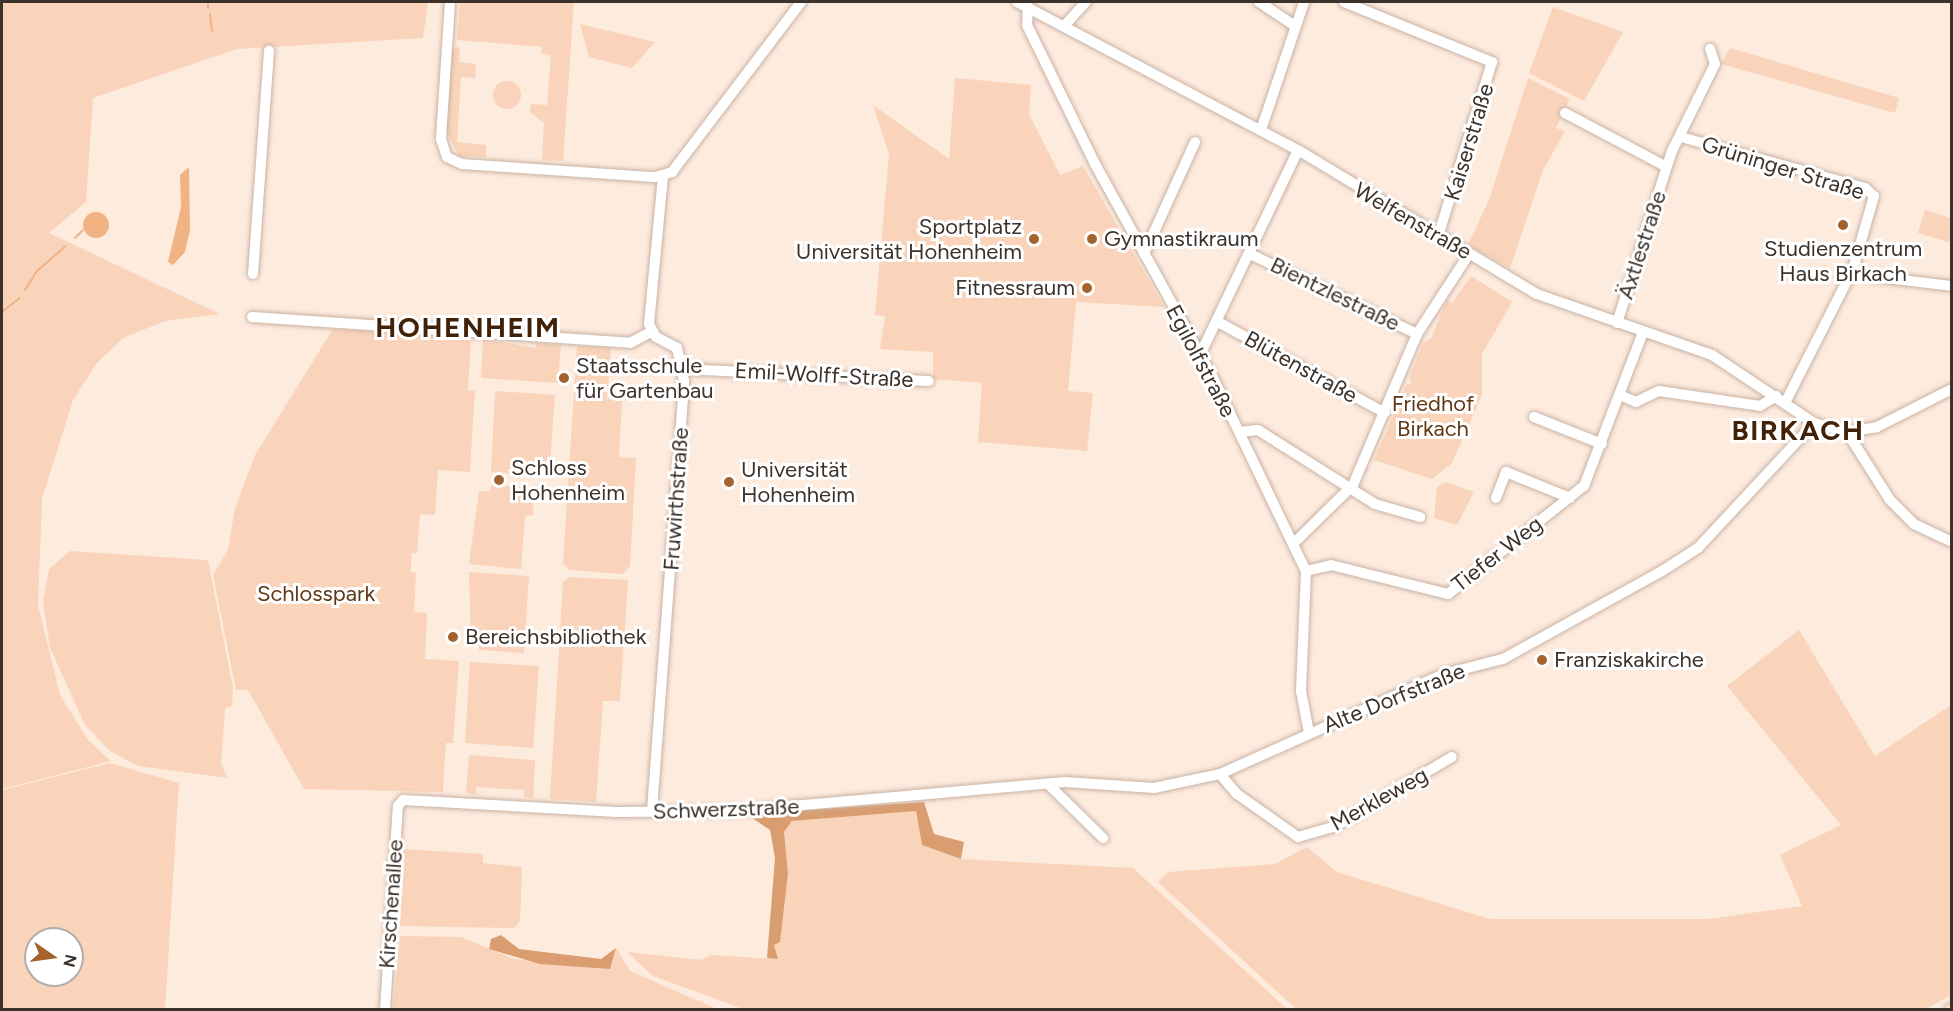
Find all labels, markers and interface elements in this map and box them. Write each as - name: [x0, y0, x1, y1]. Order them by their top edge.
- street label: Kaiserstraße: [1439, 80, 1499, 204]
- street label: Grüninger Straße: [1698, 131, 1868, 205]
- street label: Welfenstraße: [1350, 177, 1476, 265]
- street label: Äxtlestraße: [1612, 188, 1672, 302]
- place label: Sportplatz Universität Hohenheim: [796, 213, 1022, 264]
- marker: Studienzentrum Haus Birkach: [1836, 218, 1850, 232]
- place label: Gymnastikraum: [1104, 226, 1259, 252]
- marker: Sportplatz Universität Hohenheim: [1027, 232, 1041, 246]
- marker: Gymnastikraum: [1085, 232, 1099, 246]
- place label: Studienzentrum Haus Birkach: [1764, 235, 1922, 286]
- street label: Bientzlestraße: [1266, 251, 1404, 337]
- place label: Fitnessraum: [955, 275, 1075, 301]
- marker: Fitnessraum: [1080, 281, 1094, 295]
- street label: Egilolfstraße: [1160, 300, 1242, 422]
- district label: HOHENHEIM: [375, 310, 561, 344]
- street label: Blütenstraße: [1240, 325, 1362, 409]
- place label: Staatsschule für Gartenbau: [576, 352, 714, 404]
- street label: Emil-Wolff-Straße: [734, 357, 914, 393]
- marker: Staatsschule für Gartenbau: [557, 371, 571, 385]
- park label: Friedhof Birkach: [1392, 390, 1474, 442]
- district label: BIRKACH: [1732, 413, 1864, 447]
- street label: Fruwirthstraße: [658, 427, 694, 571]
- place label: Schloss Hohenheim: [511, 454, 625, 506]
- place label: Universität Hohenheim: [741, 456, 855, 508]
- marker: Schloss Hohenheim: [492, 473, 506, 487]
- marker: Universität Hohenheim: [722, 475, 736, 489]
- street label: Tiefer Weg: [1447, 511, 1547, 597]
- park label: Schlosspark: [257, 581, 375, 607]
- place label: Bereichsbibliothek: [465, 624, 646, 650]
- marker: Bereichsbibliothek: [446, 630, 460, 644]
- place label: Franziskakirche: [1554, 647, 1704, 673]
- marker: Franziskakirche: [1535, 653, 1549, 667]
- street label: Alte Dorfstraße: [1319, 658, 1469, 738]
- street label: Merkleweg: [1326, 761, 1432, 837]
- street label: Schwerzstraße: [652, 793, 800, 825]
- street label: Kirschenallee: [373, 838, 409, 970]
- north arrow: [24, 927, 84, 987]
- text: N: [59, 953, 81, 969]

